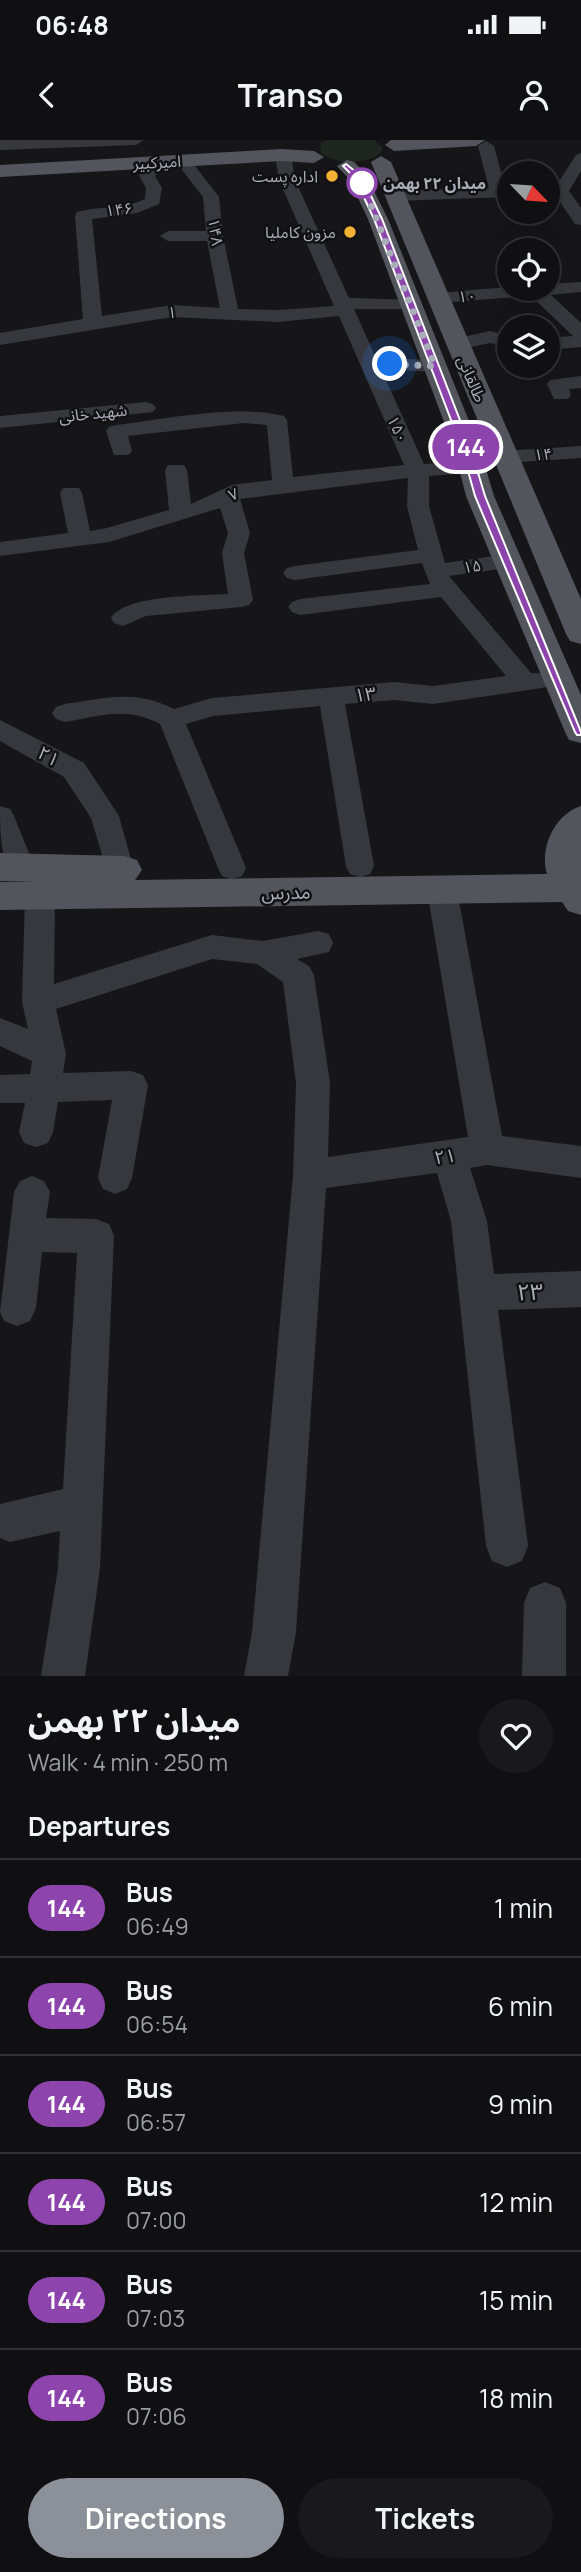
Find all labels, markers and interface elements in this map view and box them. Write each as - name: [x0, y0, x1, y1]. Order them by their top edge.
- text: 06:48: [35, 7, 109, 43]
- text: Transo: [238, 73, 343, 117]
- icon: back: [28, 76, 66, 114]
- icon: person: [515, 76, 553, 114]
- street label: امیرکبیر: [131, 150, 182, 174]
- north arrow: [497, 161, 560, 224]
- map controls: [497, 161, 560, 378]
- place label: اداره پست: [252, 165, 318, 187]
- marker: اداره پست: [324, 168, 340, 184]
- marker: میدان ۲۲ بهمن: [347, 168, 377, 198]
- place label: میدان ۲۲ بهمن: [383, 172, 486, 194]
- street label: ۱۴۶: [104, 197, 134, 221]
- street label: ۱۴۸: [203, 217, 229, 247]
- place label: مزون کاملیا: [265, 221, 336, 243]
- marker: مزون کاملیا: [342, 224, 358, 240]
- button: locate: [497, 238, 560, 301]
- street label: ۱۰: [457, 284, 477, 308]
- street label: ۱: [167, 301, 177, 323]
- button: layers: [497, 315, 560, 378]
- your location: [372, 346, 407, 381]
- street label: طالقانی: [452, 352, 492, 406]
- street label: شهید خانی: [58, 398, 128, 428]
- street label: ۱۵۰: [382, 412, 414, 446]
- line badge: 144: [426, 424, 506, 470]
- text: 144: [446, 430, 486, 463]
- street label: ۱۴: [533, 442, 553, 466]
- street label: ۷: [224, 482, 242, 506]
- street label: ۱۵: [461, 554, 483, 578]
- street label: ۱۳: [353, 680, 377, 708]
- street label: ۲۱: [33, 739, 65, 773]
- street label: مدرس: [261, 879, 311, 905]
- street label: ۲۱: [432, 1142, 458, 1170]
- street label: ۲۳: [516, 1275, 544, 1307]
- text: میدان ۲۲ بهمن: [28, 1697, 240, 1742]
- button: heart: [479, 1699, 553, 1773]
- text: Walk · 4 min · 250 m: [28, 1746, 228, 1778]
- text: Departures: [28, 1808, 170, 1844]
- text: Bus: [126, 1874, 173, 1910]
- text: 1 min: [494, 1890, 553, 1926]
- text: 144: [47, 1891, 86, 1924]
- text: 06:49: [126, 1910, 189, 1942]
- text: Bus: [126, 1972, 173, 2008]
- text: 6 min: [488, 1988, 553, 2024]
- text: 144: [47, 1989, 86, 2022]
- text: 06:54: [126, 2008, 188, 2040]
- text: Bus: [126, 2070, 173, 2106]
- text: 9 min: [488, 2086, 553, 2122]
- text: 144: [47, 2087, 86, 2120]
- text: 06:57: [126, 2106, 186, 2138]
- text: Bus: [126, 2168, 173, 2204]
- text: 12 min: [479, 2184, 553, 2220]
- text: 144: [47, 2185, 86, 2218]
- text: 07:00: [126, 2204, 187, 2236]
- text: Bus: [126, 2266, 173, 2302]
- text: 15 min: [479, 2282, 553, 2318]
- text: 144: [47, 2283, 86, 2316]
- text: 07:03: [126, 2302, 185, 2334]
- text: Bus: [126, 2364, 173, 2400]
- text: 18 min: [479, 2380, 553, 2416]
- text: 144: [47, 2381, 86, 2414]
- text: 07:06: [126, 2400, 187, 2432]
- button: Directions: [28, 2478, 284, 2558]
- button: Tickets: [298, 2478, 553, 2558]

